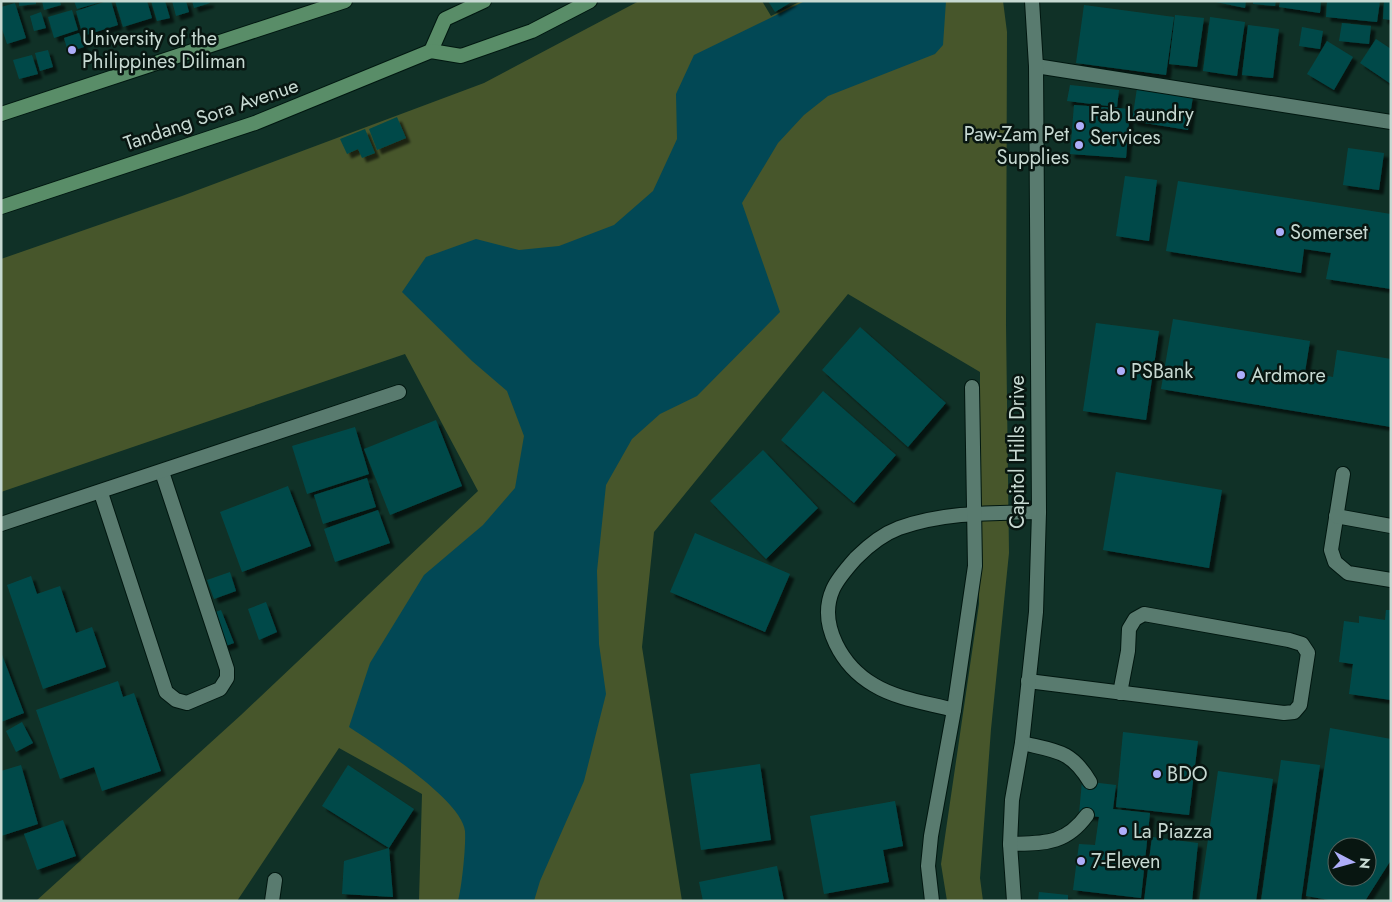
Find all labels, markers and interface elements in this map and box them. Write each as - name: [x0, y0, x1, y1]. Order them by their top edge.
- place label: University of the Philippines Diliman: [82, 24, 246, 76]
- marker: University of the Philippines Diliman: [66, 44, 78, 56]
- street label: Tandang Sora Avenue: [120, 71, 302, 158]
- place label: Fab Laundry Services: [1090, 100, 1194, 152]
- place label: Paw-Zam Pet Supplies: [964, 120, 1069, 172]
- marker: Fab Laundry Services: [1074, 120, 1086, 132]
- marker: Paw-Zam Pet Supplies: [1073, 139, 1085, 151]
- place label: Somerset: [1290, 218, 1368, 247]
- marker: Somerset: [1274, 226, 1286, 238]
- place label: PSBank: [1131, 357, 1193, 386]
- place label: Ardmore: [1251, 361, 1326, 390]
- marker: PSBank: [1115, 365, 1127, 377]
- marker: Ardmore: [1235, 369, 1247, 381]
- street label: Capitol Hills Drive: [1003, 375, 1032, 529]
- place label: BDO: [1167, 760, 1208, 789]
- marker: BDO: [1151, 768, 1163, 780]
- place label: La Piazza: [1133, 817, 1212, 846]
- marker: La Piazza: [1117, 825, 1129, 837]
- north arrow: [1327, 837, 1377, 887]
- place label: 7-Eleven: [1091, 847, 1161, 876]
- marker: 7-Eleven: [1075, 855, 1087, 867]
- text: N: [1354, 857, 1375, 870]

